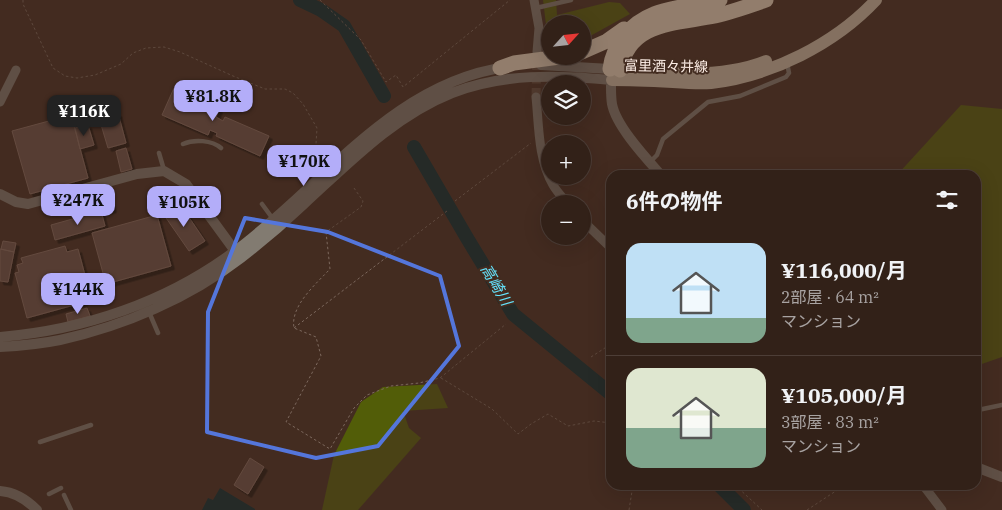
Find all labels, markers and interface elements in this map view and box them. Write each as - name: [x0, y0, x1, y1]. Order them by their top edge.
- north arrow: [541, 15, 591, 65]
- map controls: [541, 15, 591, 245]
- street label: 富里酒々井線: [624, 56, 708, 76]
- button: layers: [541, 75, 591, 125]
- pin: ¥81.8K: [172, 80, 254, 122]
- text: ¥81.8K: [185, 86, 241, 106]
- pin: ¥116K: [49, 94, 119, 137]
- text: ¥116K: [58, 101, 110, 121]
- button: +: [541, 135, 591, 185]
- pin: ¥170K: [269, 144, 339, 187]
- text: ¥170K: [278, 151, 330, 171]
- pin: ¥247K: [43, 184, 113, 226]
- pin: ¥105K: [149, 186, 219, 228]
- icon: filters: [933, 186, 961, 214]
- text: 6件の物件: [626, 187, 723, 215]
- text: ¥247K: [52, 190, 104, 210]
- text: ¥105K: [158, 192, 210, 212]
- button: −: [541, 195, 591, 245]
- text: ¥116,000/月: [781, 256, 907, 284]
- water label: 高崎川: [477, 261, 517, 311]
- icon: home: [666, 263, 726, 323]
- pin: ¥144K: [43, 272, 113, 315]
- text: ¥144K: [52, 279, 104, 299]
- text: 2部屋 · 64 m²: [781, 287, 879, 307]
- text: マンション: [781, 311, 861, 331]
- text: ¥105,000/月: [781, 381, 907, 409]
- icon: home: [666, 388, 726, 448]
- text: 3部屋 · 83 m²: [781, 412, 879, 432]
- text: マンション: [781, 436, 861, 456]

